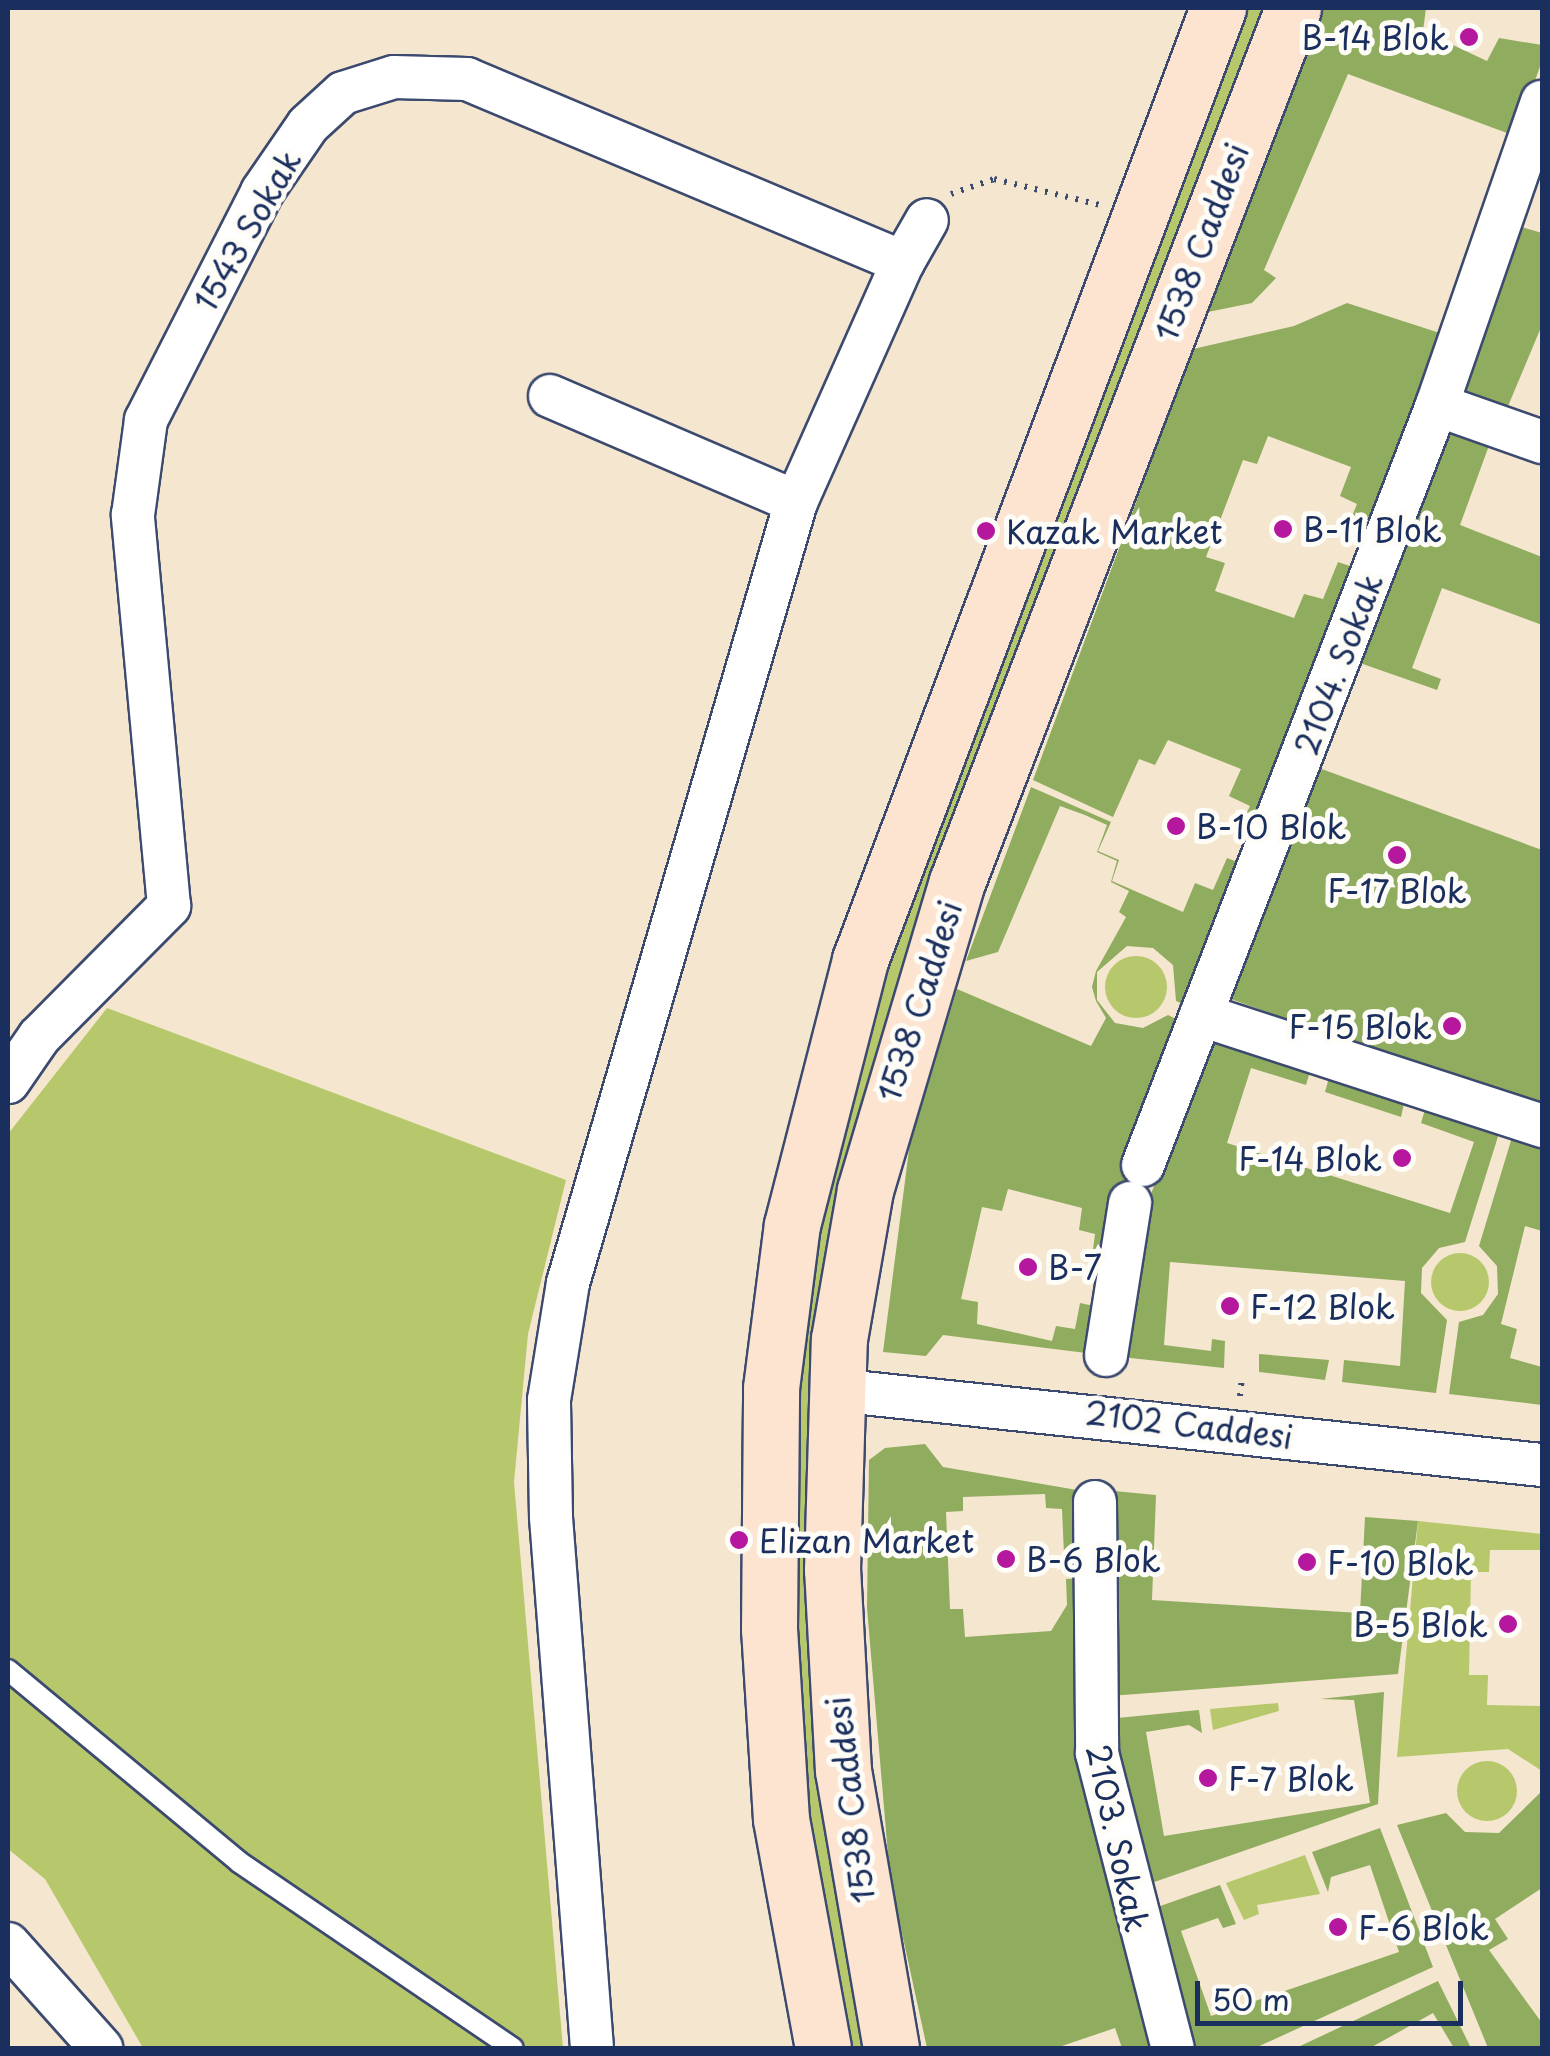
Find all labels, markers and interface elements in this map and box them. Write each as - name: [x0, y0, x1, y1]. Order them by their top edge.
- place label: B-14 Blok: [1298, 18, 1449, 56]
- marker: B-14 Blok: [1458, 26, 1480, 48]
- street label: 1538 Caddesi: [1146, 139, 1256, 345]
- street label: 1543 Sokak: [185, 142, 309, 318]
- place label: B-11 Blok: [1303, 510, 1445, 548]
- place label: Kazak Market: [1006, 512, 1222, 550]
- marker: B-11 Blok: [1272, 518, 1294, 540]
- marker: Kazak Market: [975, 520, 997, 542]
- street label: 2104. Sokak: [1285, 567, 1391, 761]
- place label: B-10 Blok: [1196, 807, 1349, 845]
- marker: B-10 Blok: [1165, 815, 1187, 837]
- marker: F-17 Blok: [1386, 844, 1408, 866]
- place label: F-17 Blok: [1326, 871, 1468, 909]
- street label: 1538 Caddesi: [869, 897, 969, 1105]
- place label: F-15 Blok: [1286, 1007, 1432, 1045]
- marker: F-15 Blok: [1441, 1015, 1463, 1037]
- place label: F-14 Blok: [1235, 1139, 1382, 1177]
- marker: F-14 Blok: [1391, 1147, 1413, 1169]
- place label: B-7: [1048, 1248, 1102, 1286]
- marker: B-7: [1017, 1256, 1039, 1278]
- place label: F-12 Blok: [1250, 1287, 1398, 1325]
- marker: F-12 Blok: [1219, 1295, 1241, 1317]
- street label: 2102 Caddesi: [1081, 1392, 1297, 1456]
- place label: Elizan Market: [759, 1521, 973, 1559]
- marker: Elizan Market: [728, 1529, 750, 1551]
- place label: B-6 Blok: [1026, 1540, 1164, 1578]
- place label: F-10 Blok: [1327, 1543, 1476, 1581]
- marker: B-6 Blok: [995, 1548, 1017, 1570]
- marker: F-10 Blok: [1296, 1551, 1318, 1573]
- place label: B-5 Blok: [1352, 1605, 1488, 1643]
- marker: B-5 Blok: [1497, 1613, 1519, 1635]
- street label: 1538 Caddesi: [818, 1696, 882, 1904]
- street label: 2103. Sokak: [1079, 1740, 1157, 1936]
- place label: F-7 Blok: [1228, 1759, 1357, 1797]
- marker: F-7 Blok: [1197, 1767, 1219, 1789]
- place label: F-6 Blok: [1358, 1908, 1492, 1946]
- marker: F-6 Blok: [1327, 1916, 1349, 1938]
- scale bar: [1200, 1961, 1468, 2023]
- text: 50 m: [1212, 1976, 1290, 2021]

